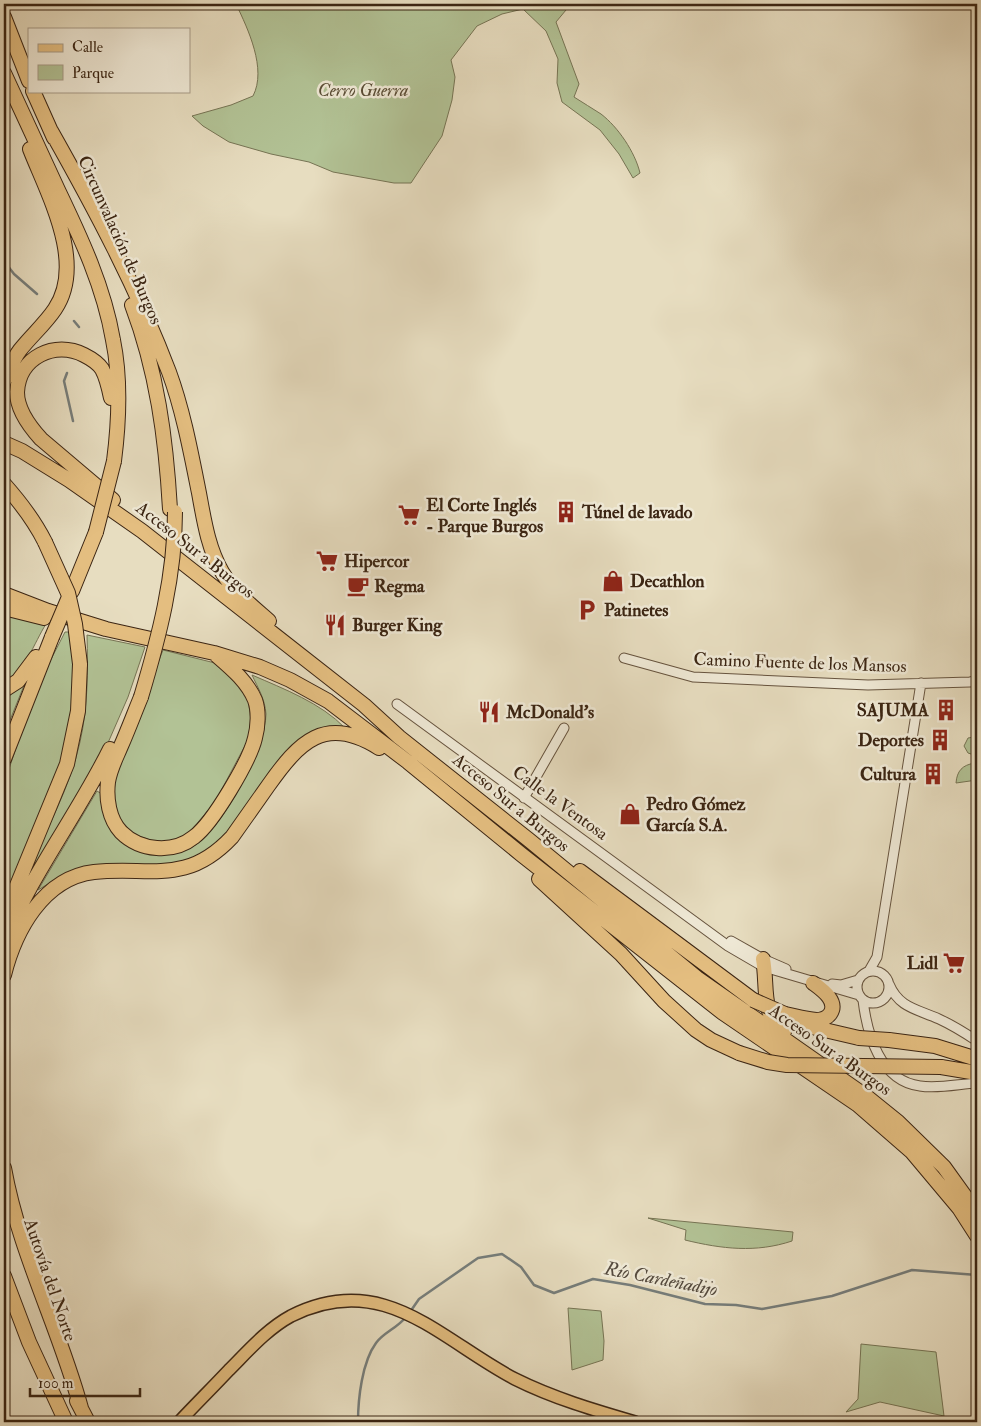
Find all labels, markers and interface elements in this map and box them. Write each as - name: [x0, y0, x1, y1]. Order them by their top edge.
- legend: [28, 28, 190, 92]
- text: Calle: [72, 38, 103, 57]
- text: Parque: [72, 64, 114, 83]
- park label: Cerro Guerra: [318, 79, 408, 102]
- street label: Circunvalación de Burgos: [72, 152, 168, 328]
- place label: El Corte Inglés - Parque Burgos: [426, 494, 543, 538]
- street label: Acceso Sur a Burgos: [130, 496, 259, 604]
- building icon: Túnel de lavado: [553, 499, 579, 525]
- place label: Túnel de lavado: [581, 501, 693, 524]
- supermarket icon: El Corte Inglés - Parque Burgos: [396, 502, 422, 528]
- supermarket icon: Hipercor: [314, 548, 340, 574]
- place label: Hipercor: [344, 550, 410, 573]
- shop icon: Decathlon: [600, 568, 626, 594]
- place label: Decathlon: [630, 570, 705, 593]
- cafe icon: Regma: [345, 573, 371, 599]
- place label: Regma: [374, 575, 425, 598]
- parking icon: Patinetes: [574, 597, 600, 623]
- place label: Patinetes: [604, 599, 668, 622]
- restaurant icon: Burger King: [322, 612, 348, 638]
- place label: Burger King: [352, 614, 443, 637]
- street label: Camino Fuente de los Mansos: [693, 648, 907, 678]
- building icon: SAJUMA: [933, 697, 959, 723]
- restaurant icon: McDonald's: [476, 699, 502, 725]
- place label: SAJUMA: [857, 699, 930, 722]
- place label: McDonald's: [505, 701, 594, 724]
- building icon: Deportes: [927, 727, 953, 753]
- place label: Deportes: [858, 729, 924, 752]
- street label: Acceso Sur a Burgos: [447, 748, 574, 857]
- street label: Calle la Ventosa: [508, 761, 613, 846]
- building icon: Cultura: [920, 761, 946, 787]
- place label: Cultura: [860, 763, 917, 786]
- place label: Pedro Gómez García S.A.: [646, 793, 746, 837]
- shop icon: Pedro Gómez García S.A.: [617, 801, 643, 827]
- supermarket icon: Lidl: [941, 950, 967, 976]
- place label: Lidl: [907, 952, 938, 975]
- street label: Acceso Sur a Burgos: [763, 999, 896, 1101]
- street label: Autovía del Norte: [18, 1215, 82, 1345]
- water label: Río Cardeñadijo: [601, 1256, 720, 1302]
- scale bar: [30, 1366, 140, 1398]
- text: 100 m: [38, 1374, 74, 1393]

